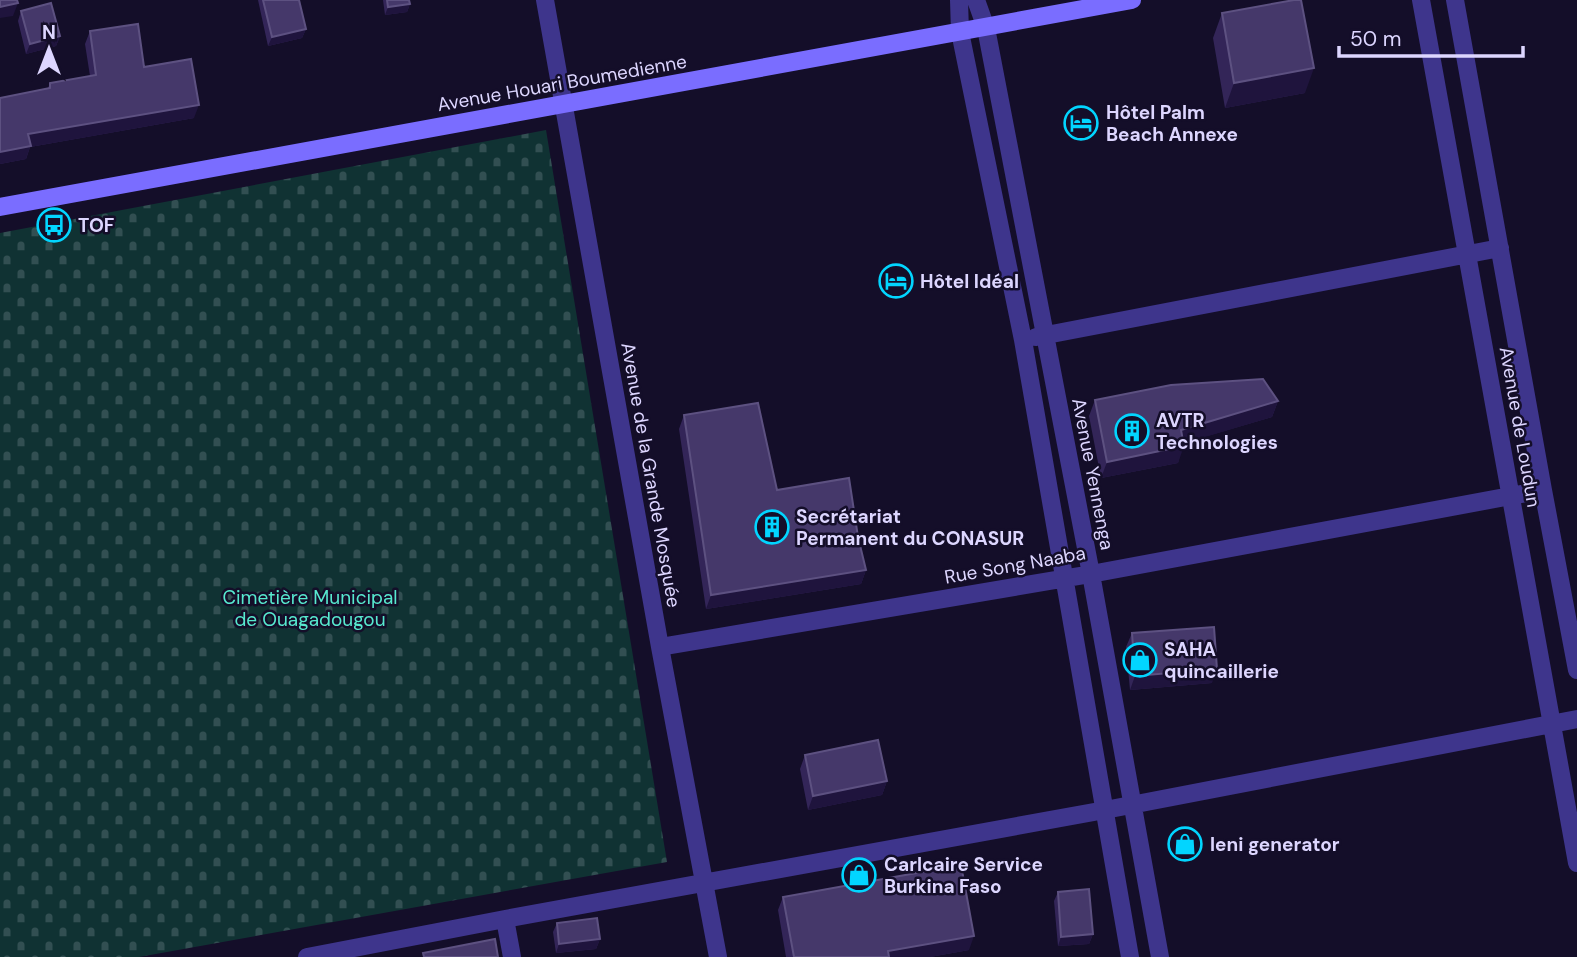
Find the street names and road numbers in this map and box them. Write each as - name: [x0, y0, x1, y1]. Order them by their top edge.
- street label: Avenue Houari Boumedienne: [435, 49, 689, 117]
- street label: Avenue de la Grande Mosquée: [615, 341, 687, 609]
- street label: Avenue de Loudun: [1494, 345, 1546, 509]
- street label: Avenue Yennenga: [1066, 396, 1120, 552]
- street label: Rue Song Naaba: [942, 540, 1088, 590]

